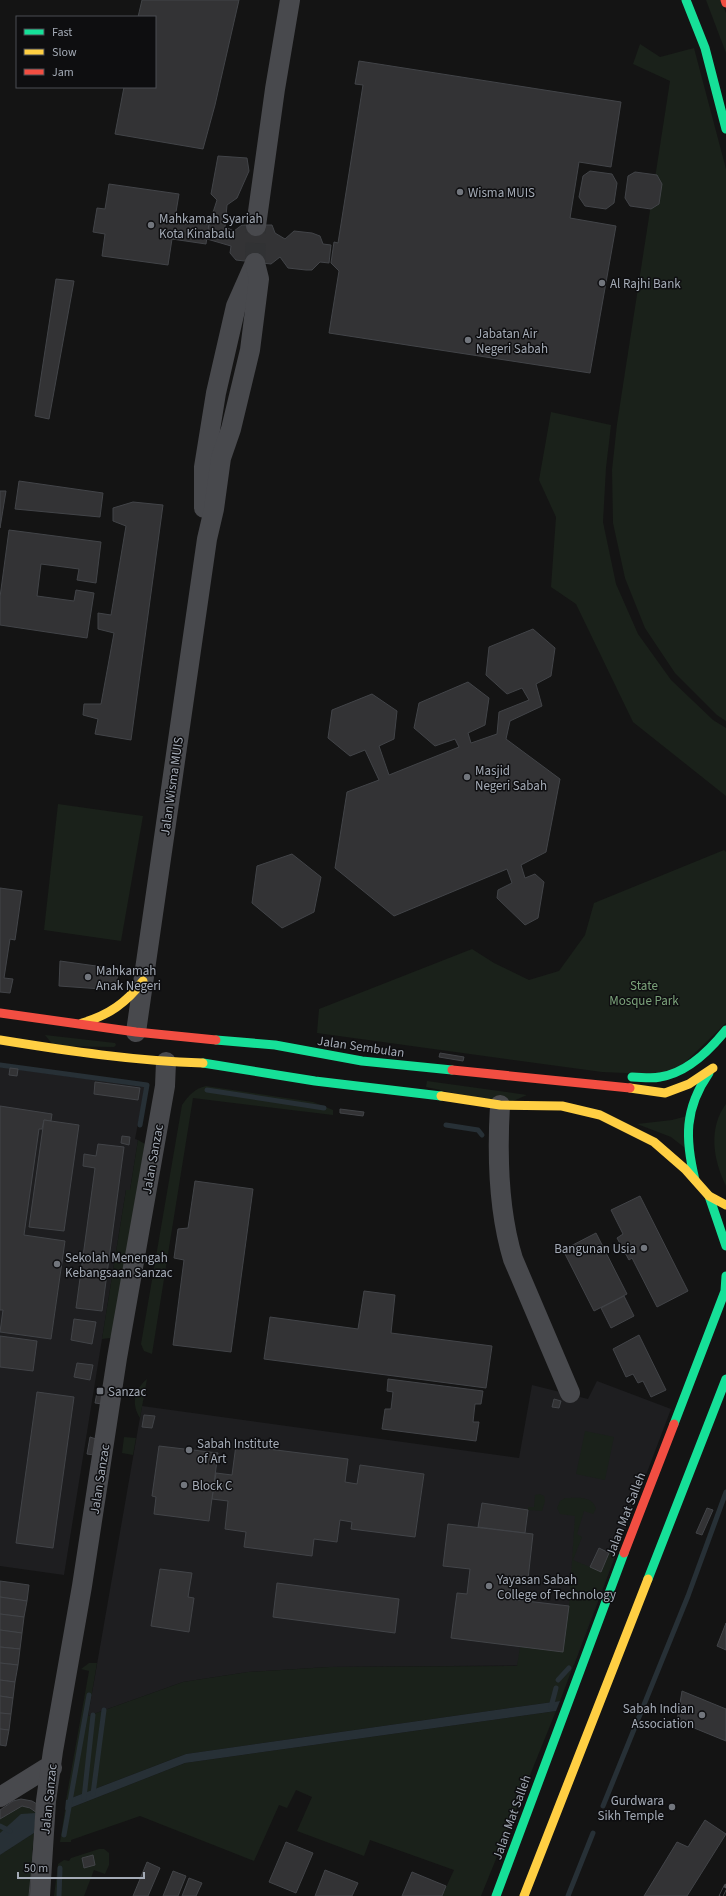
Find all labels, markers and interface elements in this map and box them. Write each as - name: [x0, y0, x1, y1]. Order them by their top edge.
- legend: [16, 16, 156, 88]
- text: Fast: [52, 24, 72, 41]
- text: Slow: [52, 44, 77, 61]
- text: Jam: [52, 64, 74, 81]
- place label: Wisma MUIS: [468, 184, 535, 202]
- marker: Wisma MUIS: [455, 187, 465, 197]
- place label: Mahkamah Syariah Kota Kinabalu: [159, 210, 263, 243]
- marker: Mahkamah Syariah Kota Kinabalu: [146, 220, 156, 230]
- place label: Al Rajhi Bank: [610, 275, 681, 293]
- marker: Al Rajhi Bank: [597, 278, 607, 288]
- place label: Jabatan Air Negeri Sabah: [476, 325, 548, 358]
- marker: Jabatan Air Negeri Sabah: [463, 335, 473, 345]
- street label: Jalan Wisma MUIS: [156, 736, 188, 837]
- place label: Masjid Negeri Sabah: [475, 762, 547, 795]
- marker: Masjid Negeri Sabah: [462, 772, 472, 782]
- place label: Mahkamah Anak Negeri: [96, 962, 161, 995]
- marker: Mahkamah Anak Negeri: [83, 972, 93, 982]
- park label: State Mosque Park: [609, 977, 679, 1010]
- street label: Jalan Sembulan: [316, 1032, 406, 1062]
- street label: Jalan Sanzac: [138, 1123, 168, 1196]
- place label: Bangunan Usia: [554, 1240, 636, 1258]
- marker: Bangunan Usia: [639, 1243, 649, 1253]
- place label: Sekolah Menengah Kebangsaan Sanzac: [65, 1249, 173, 1282]
- marker: Sekolah Menengah Kebangsaan Sanzac: [52, 1259, 62, 1269]
- place label: Sanzac: [108, 1383, 146, 1401]
- marker: Sanzac: [95, 1386, 105, 1396]
- place label: Sabah Institute of Art: [197, 1435, 279, 1468]
- street label: Jalan Sanzac: [86, 1443, 114, 1515]
- marker: Sabah Institute of Art: [184, 1445, 194, 1455]
- street label: Jalan Mat Salleh: [602, 1470, 650, 1559]
- place label: Block C: [192, 1477, 232, 1495]
- marker: Block C: [179, 1480, 189, 1490]
- place label: Yayasan Sabah College of Technology: [496, 1571, 616, 1604]
- marker: Yayasan Sabah College of Technology: [484, 1581, 494, 1591]
- place label: Sabah Indian Association: [623, 1700, 694, 1733]
- marker: Sabah Indian Association: [697, 1710, 707, 1720]
- street label: Jalan Sanzac: [36, 1763, 62, 1835]
- street label: Jalan Mat Salleh: [488, 1773, 536, 1862]
- place label: Gurdwara Sikh Temple: [597, 1792, 664, 1825]
- marker: Gurdwara Sikh Temple: [667, 1802, 677, 1812]
- scale bar: [18, 1854, 144, 1880]
- text: 50 m: [24, 1860, 48, 1877]

